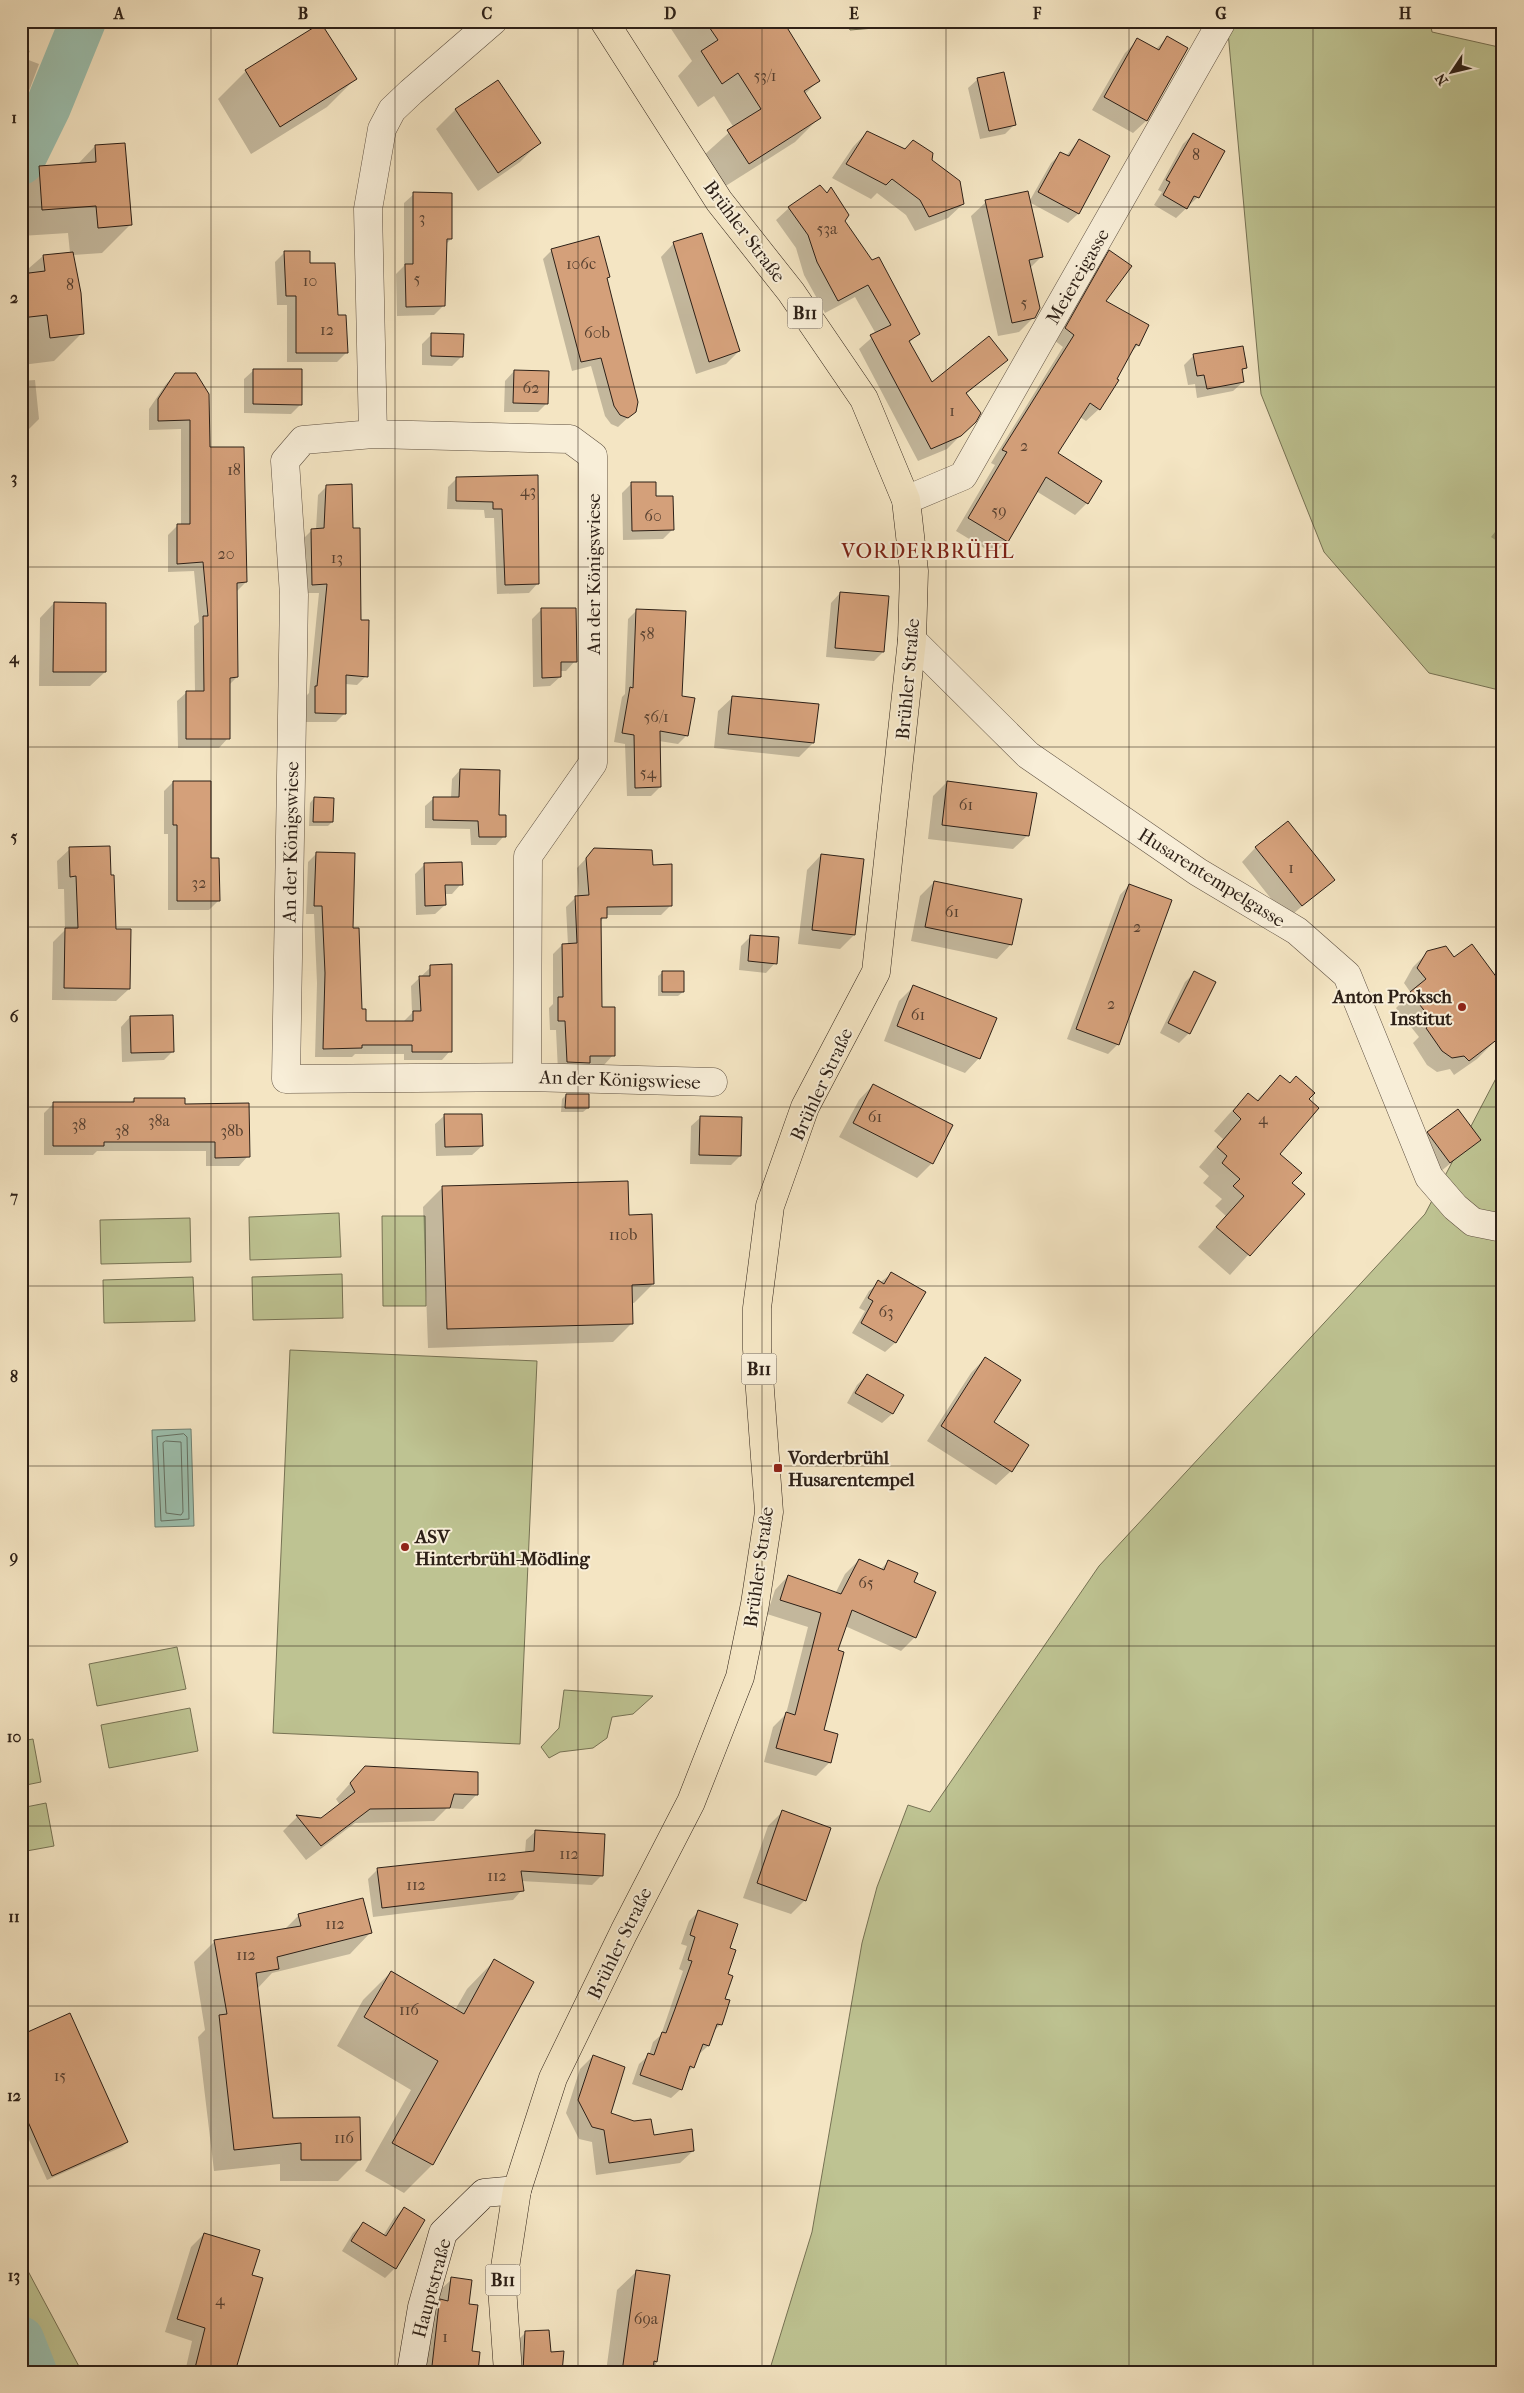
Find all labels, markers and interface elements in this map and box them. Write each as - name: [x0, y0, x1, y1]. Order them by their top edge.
- text: A: [113, 4, 125, 23]
- text: B: [298, 4, 308, 23]
- text: C: [482, 4, 493, 23]
- text: D: [664, 4, 676, 23]
- text: E: [849, 4, 859, 23]
- text: F: [1032, 4, 1042, 23]
- text: G: [1215, 4, 1227, 23]
- text: H: [1399, 4, 1412, 23]
- north arrow: [1426, 48, 1476, 98]
- house number: 53/1: [753, 66, 777, 85]
- text: N: [1432, 70, 1452, 88]
- text: 1: [11, 108, 17, 127]
- house number: 8: [1192, 145, 1200, 164]
- street label: Brühler Straße: [699, 176, 790, 287]
- house number: 3: [419, 208, 425, 227]
- house number: 53a: [817, 219, 838, 238]
- street label: Meiereigasse: [1042, 225, 1114, 328]
- house number: 106c: [566, 254, 596, 273]
- house number: 5: [414, 269, 421, 288]
- house number: 10: [303, 271, 317, 290]
- house number: 8: [66, 275, 74, 294]
- text: 2: [10, 288, 18, 307]
- house number: 5: [1021, 293, 1028, 312]
- road number: B11: [788, 298, 822, 328]
- house number: 12: [320, 320, 334, 339]
- house number: 60b: [584, 323, 610, 342]
- house number: 62: [523, 378, 539, 397]
- house number: 1: [949, 401, 955, 420]
- house number: 2: [1020, 436, 1028, 455]
- house number: 18: [227, 460, 241, 479]
- text: 3: [11, 468, 17, 488]
- house number: 43: [520, 481, 536, 500]
- street label: An der Königswiese: [583, 493, 605, 656]
- house number: 59: [991, 501, 1007, 520]
- house number: 60: [644, 506, 662, 525]
- district label: VORDERBRÜHL: [840, 539, 1015, 563]
- house number: 20: [217, 544, 235, 563]
- house number: 13: [331, 548, 343, 567]
- street label: Brühler Straße: [892, 617, 924, 741]
- house number: 58: [640, 624, 654, 643]
- text: 4: [8, 648, 20, 668]
- house number: 56/1: [643, 707, 669, 726]
- street label: An der Königswiese: [279, 761, 303, 924]
- house number: 54: [640, 763, 657, 782]
- house number: 61: [959, 795, 973, 814]
- street label: Husarentempelgasse: [1134, 824, 1289, 932]
- text: 5: [11, 827, 18, 846]
- house number: 1: [1288, 858, 1294, 877]
- house number: 32: [192, 873, 206, 892]
- house number: 61: [945, 902, 959, 921]
- house number: 2: [1133, 917, 1141, 936]
- place label: Anton Proksch Institut: [1332, 986, 1452, 1030]
- house number: 2: [1107, 994, 1115, 1013]
- marker: Anton Proksch Institut: [1456, 1001, 1468, 1013]
- house number: 61: [911, 1005, 925, 1024]
- text: 6: [10, 1007, 19, 1026]
- street label: Brühler Straße: [786, 1025, 858, 1144]
- street label: An der Königswiese: [538, 1066, 701, 1094]
- house number: 61: [868, 1107, 882, 1126]
- house number: 4: [1258, 1109, 1268, 1128]
- house number: 38a: [148, 1111, 171, 1130]
- house number: 38: [72, 1115, 86, 1134]
- house number: 38: [115, 1121, 129, 1140]
- house number: 38b: [221, 1121, 243, 1140]
- text: 7: [9, 1187, 18, 1206]
- house number: 110b: [609, 1225, 637, 1244]
- house number: 63: [878, 1302, 894, 1321]
- road number: B11: [742, 1354, 776, 1385]
- text: 8: [10, 1367, 18, 1386]
- place label: Vorderbrühl Husarentempel: [787, 1447, 915, 1491]
- marker: Vorderbrühl Husarentempel: [772, 1462, 784, 1474]
- street label: Brühler Straße: [740, 1505, 778, 1629]
- place label: ASV Hinterbrühl-Mödling: [414, 1526, 590, 1570]
- marker: ASV Hinterbrühl-Mödling: [399, 1541, 411, 1553]
- text: 9: [9, 1547, 18, 1567]
- house number: 65: [858, 1573, 874, 1592]
- text: 10: [7, 1727, 21, 1746]
- house number: 112: [559, 1844, 579, 1863]
- house number: 112: [487, 1866, 507, 1885]
- house number: 112: [406, 1875, 426, 1894]
- street label: Brühler Straße: [583, 1884, 656, 2003]
- text: 11: [8, 1907, 20, 1926]
- house number: 112: [325, 1914, 345, 1933]
- house number: 112: [236, 1945, 256, 1964]
- house number: 116: [399, 2000, 419, 2019]
- house number: 15: [54, 2066, 66, 2085]
- text: 12: [7, 2086, 21, 2105]
- house number: 116: [334, 2128, 354, 2147]
- street label: Hauptstraße: [408, 2236, 456, 2340]
- road number: B11: [486, 2264, 520, 2296]
- text: 13: [8, 2266, 20, 2286]
- house number: 4: [215, 2290, 225, 2309]
- house number: 69a: [634, 2309, 659, 2328]
- house number: 1: [442, 2327, 448, 2346]

